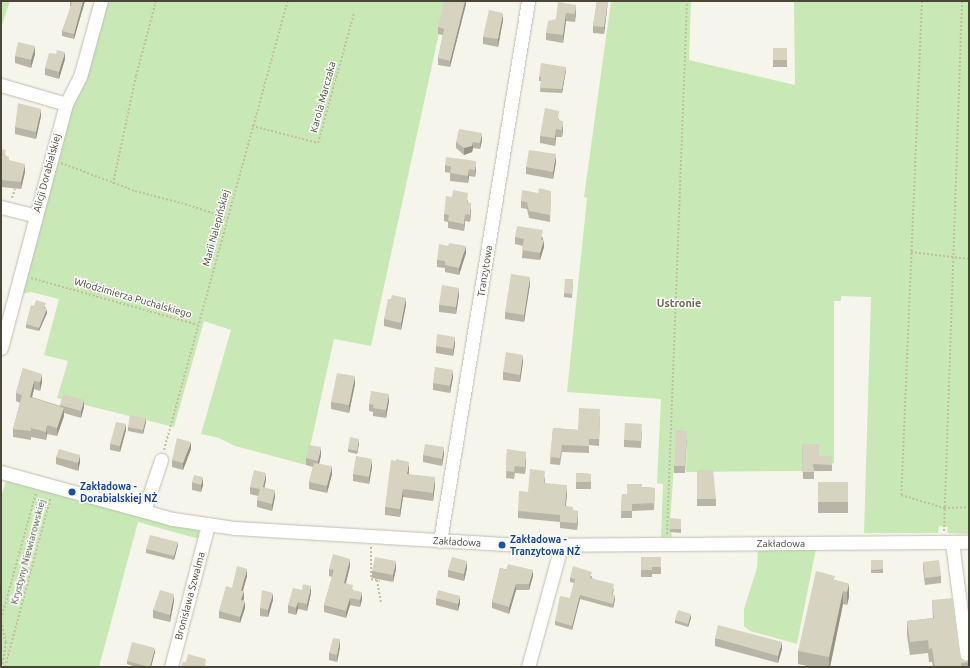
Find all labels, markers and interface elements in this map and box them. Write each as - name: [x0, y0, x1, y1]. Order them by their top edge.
- street label: Karola Marczaka: [308, 60, 338, 134]
- street label: Alicji Dorabialskiej: [31, 132, 63, 214]
- street label: Marii Nalepińskiej: [200, 188, 232, 268]
- street label: Tranzytowa: [475, 244, 495, 298]
- street label: Włodzimierza Puchalskiego: [73, 275, 193, 321]
- district label: Ustronie: [657, 296, 701, 310]
- place label: Zakładowa - Dorabialskiej NŻ: [80, 480, 157, 504]
- marker: Zakładowa - Dorabialskiej NŻ: [67, 487, 77, 497]
- street label: Krystyny Niewiarowskiej: [8, 498, 48, 606]
- place label: Zakładowa - Tranzytowa NŻ: [510, 533, 580, 556]
- street label: Zakładowa: [433, 535, 481, 549]
- street label: Zakładowa: [757, 538, 805, 550]
- marker: Zakładowa - Tranzytowa NŻ: [497, 540, 507, 550]
- street label: Bronisława Szwalma: [172, 551, 208, 641]

